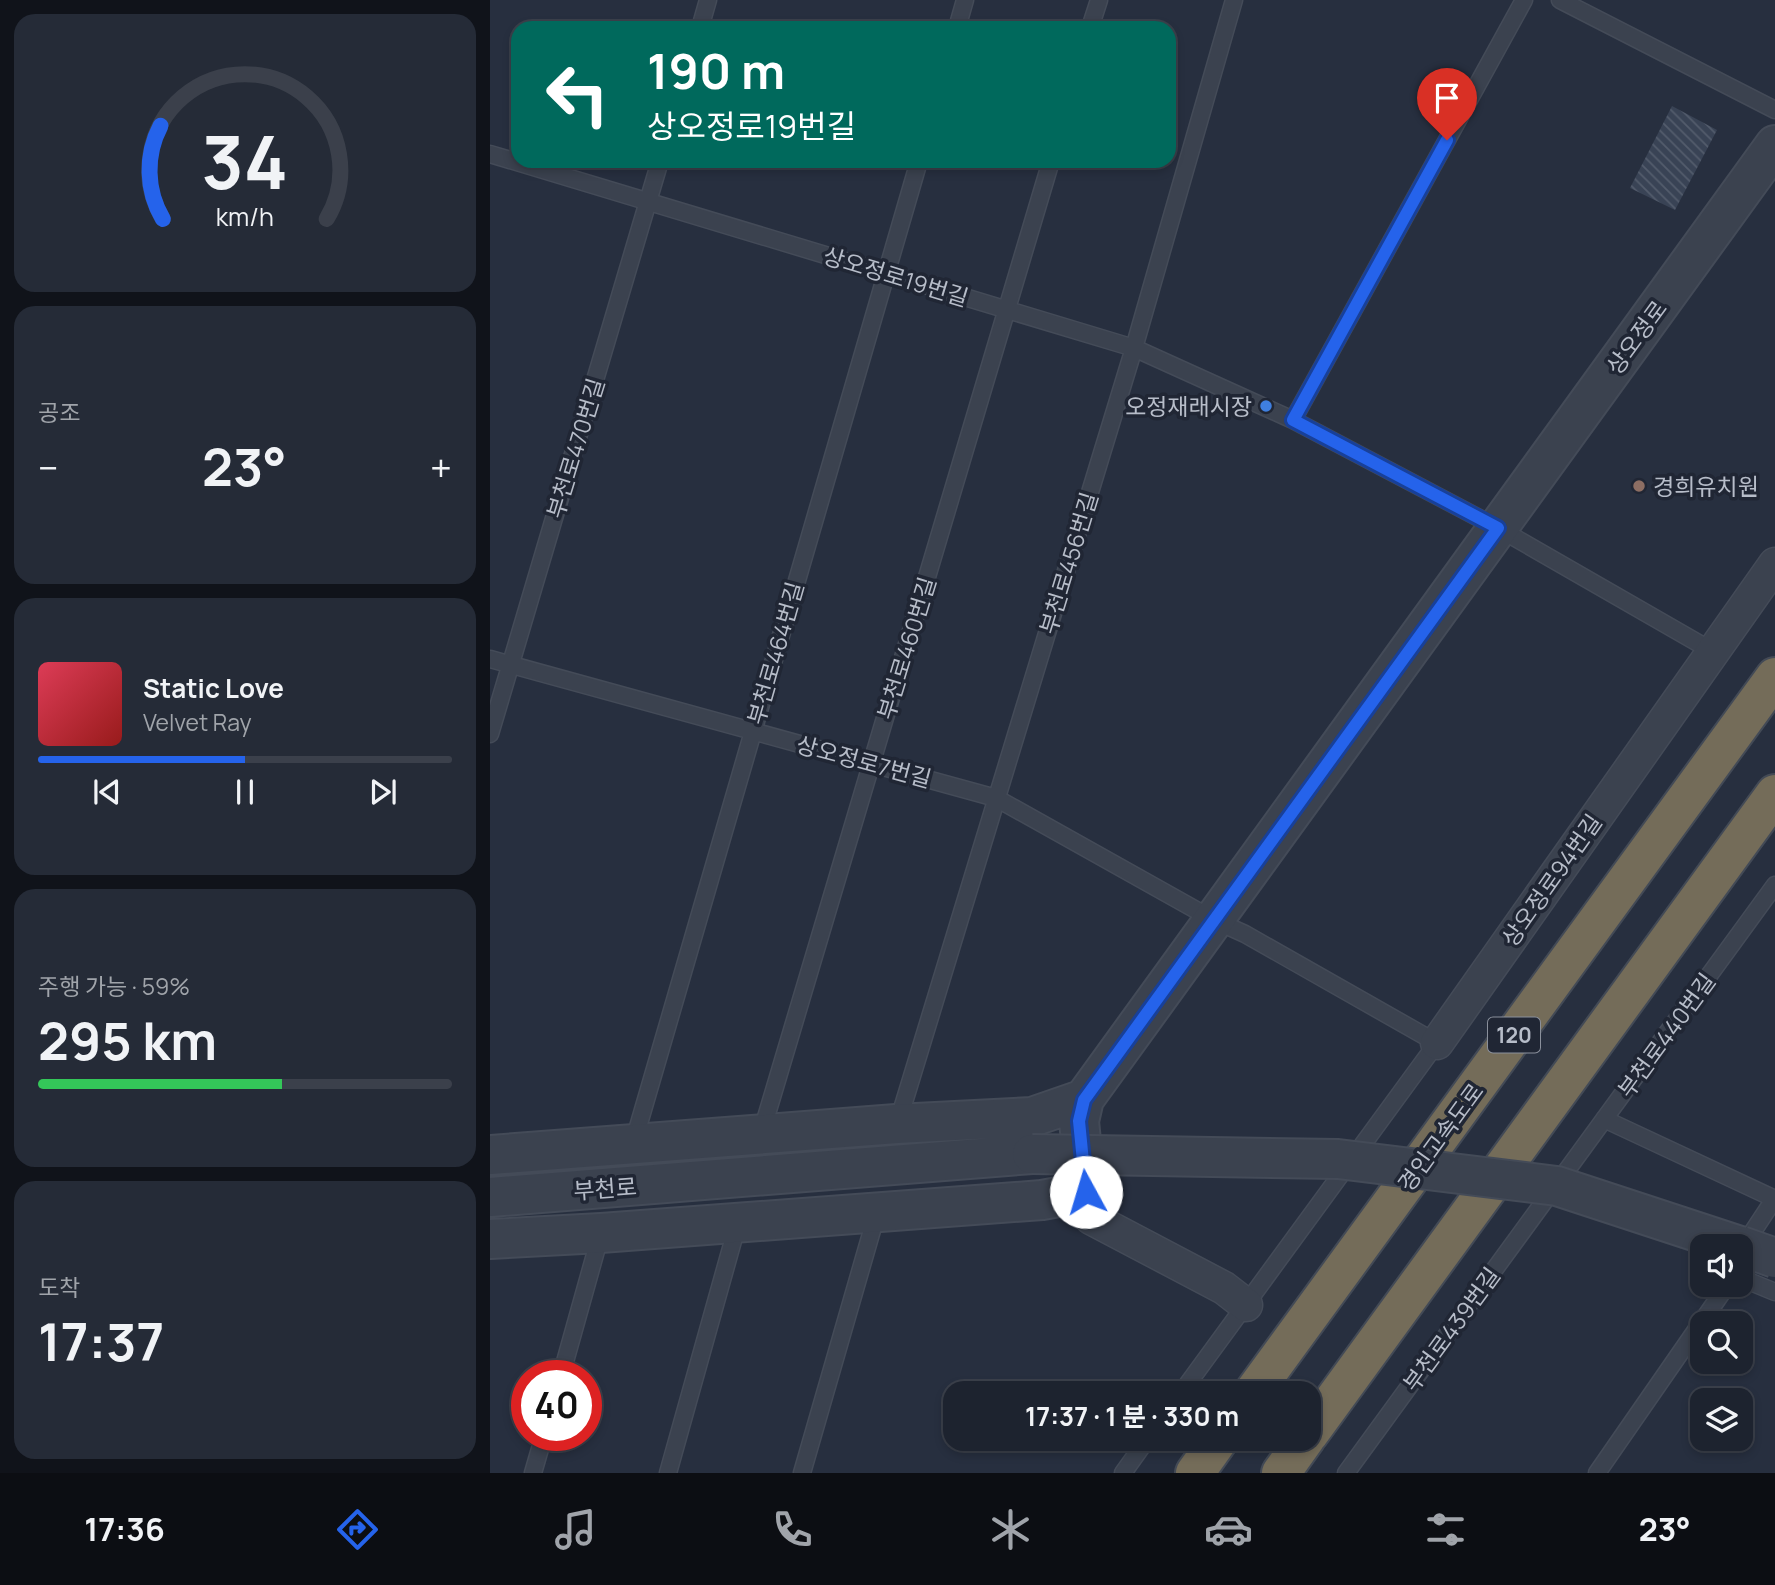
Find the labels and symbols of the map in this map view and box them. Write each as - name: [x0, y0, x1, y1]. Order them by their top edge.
- pin: [1417, 68, 1477, 140]
- street label: 상오정로19번길: [820, 239, 972, 313]
- street label: 상오정로: [1598, 293, 1674, 381]
- street label: 부천로470번길: [539, 374, 611, 522]
- place label: 오정재래시장: [1125, 390, 1252, 422]
- marker: 오정재래시장: [1258, 398, 1274, 414]
- place label: 경희유치원: [1653, 470, 1759, 502]
- marker: 경희유치원: [1631, 478, 1647, 494]
- street label: 부천로456번길: [1031, 488, 1105, 638]
- street label: 부천로460번길: [869, 573, 943, 723]
- street label: 부천로464번길: [739, 578, 811, 728]
- street label: 상오정로7번길: [793, 728, 935, 794]
- street label: 상오정로94번길: [1493, 807, 1609, 953]
- street label: 부천로440번길: [1610, 966, 1722, 1104]
- road number: 120: [1488, 1018, 1540, 1052]
- street label: 경인고속도로: [1390, 1076, 1490, 1198]
- position arrow: [1049, 1155, 1123, 1229]
- street label: 부천로: [572, 1170, 638, 1206]
- street label: 부천로439번길: [1395, 1260, 1507, 1398]
- speed limit sign: 40: [511, 1360, 602, 1451]

